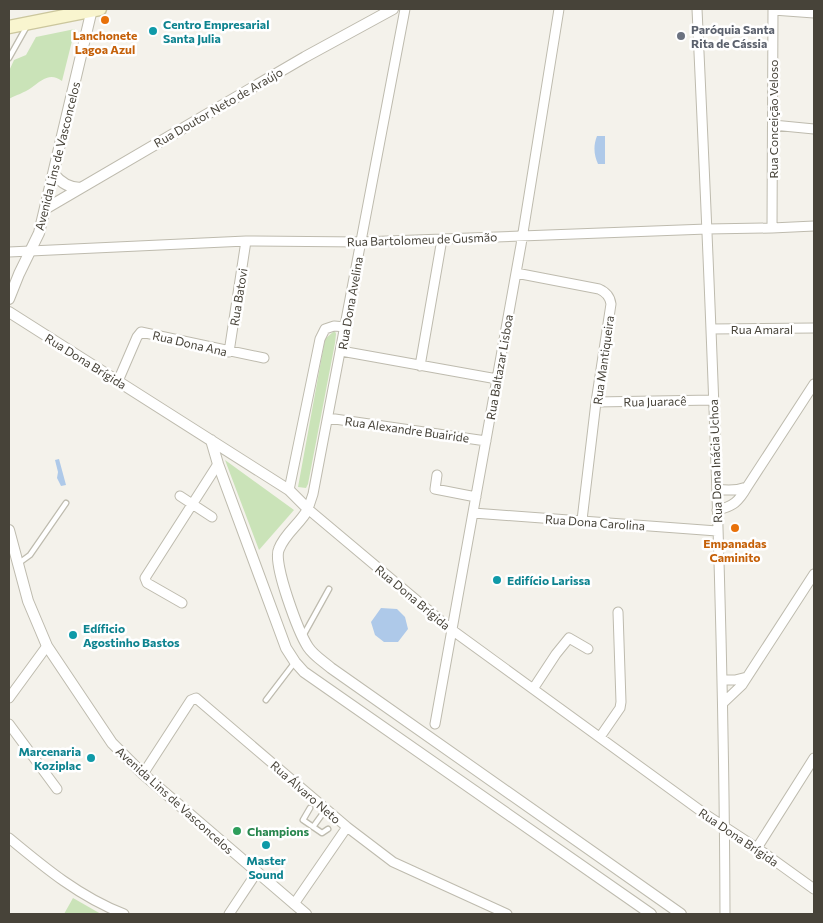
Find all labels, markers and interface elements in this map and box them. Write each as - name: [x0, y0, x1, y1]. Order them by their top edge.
- marker: Lanchonete Lagoa Azul: [99, 14, 111, 26]
- place label: Centro Empresarial Santa Julia: [163, 17, 269, 46]
- place label: Paróquia Santa Rita de Cássia: [691, 22, 775, 50]
- marker: Centro Empresarial Santa Julia: [147, 25, 159, 37]
- place label: Lanchonete Lagoa Azul: [73, 28, 137, 56]
- marker: Paróquia Santa Rita de Cássia: [675, 30, 687, 42]
- street label: Rua Conceição Veloso: [766, 60, 780, 178]
- street label: Rua Doutor Neto de Araújo: [151, 64, 285, 150]
- street label: Avenida Lins de Vasconcelos: [32, 80, 82, 232]
- street label: Rua Bartolomeu de Gusmão: [347, 229, 497, 249]
- street label: Rua Dona Avelina: [335, 255, 365, 351]
- street label: Rua Batovi: [227, 267, 249, 327]
- street label: Rua Baltazar Lisboa: [483, 313, 515, 421]
- street label: Rua Mantiqueira: [590, 315, 616, 405]
- street label: Rua Amaral: [731, 322, 793, 336]
- street label: Rua Dona Ana: [151, 328, 229, 358]
- street label: Rua Dona Brígida: [43, 330, 129, 392]
- street label: Rua Juaracê: [623, 393, 687, 410]
- street label: Rua Dona Inácia Uchoa: [706, 399, 724, 523]
- street label: Rua Alexandre Buairide: [344, 413, 470, 445]
- street label: Rua Dona Carolina: [545, 512, 645, 532]
- marker: Empanadas Caminito: [729, 522, 741, 534]
- place label: Empanadas Caminito: [703, 536, 767, 564]
- street label: Rua Dona Brígida: [373, 562, 453, 632]
- place label: Edifício Larissa: [507, 573, 590, 587]
- marker: Edifício Larissa: [491, 574, 503, 586]
- place label: Edíficio Agostinho Bastos: [83, 621, 180, 649]
- marker: Edíficio Agostinho Bastos: [67, 629, 79, 641]
- place label: Marcenaria Koziplac: [18, 744, 81, 772]
- street label: Avenida Lins de Vasconcelos: [114, 744, 236, 856]
- marker: Marcenaria Koziplac: [85, 752, 97, 764]
- street label: Rua Álvaro Neto: [268, 758, 344, 826]
- street label: Rua Dona Brígida: [696, 805, 782, 869]
- place label: Champions: [247, 824, 309, 838]
- marker: Champions: [231, 825, 243, 837]
- marker: Master Sound: [260, 839, 272, 851]
- place label: Master Sound: [246, 853, 286, 881]

